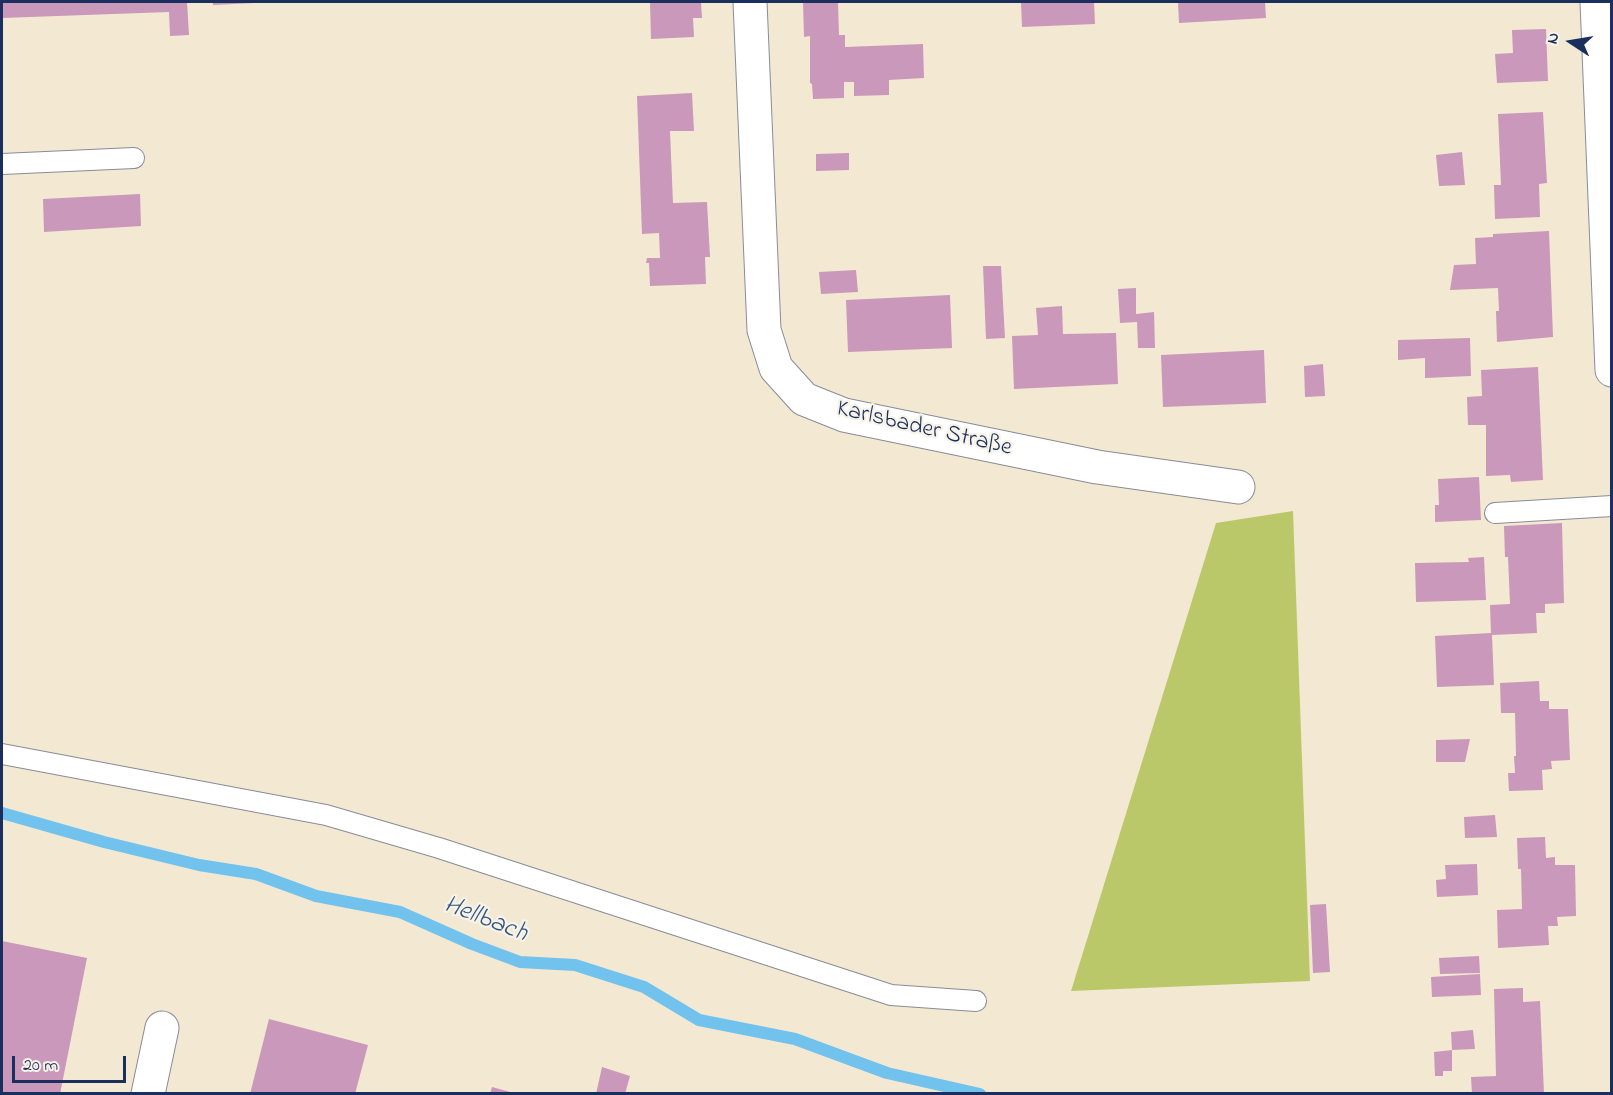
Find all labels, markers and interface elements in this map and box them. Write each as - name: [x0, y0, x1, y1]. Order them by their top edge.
- north arrow: [1541, 12, 1601, 72]
- text: N: [1541, 30, 1566, 46]
- street label: Karlsbader Straße: [834, 396, 1014, 464]
- water label: Hellbach: [439, 891, 531, 951]
- scale bar: [15, 1044, 129, 1082]
- text: 20 m: [23, 1053, 58, 1079]

